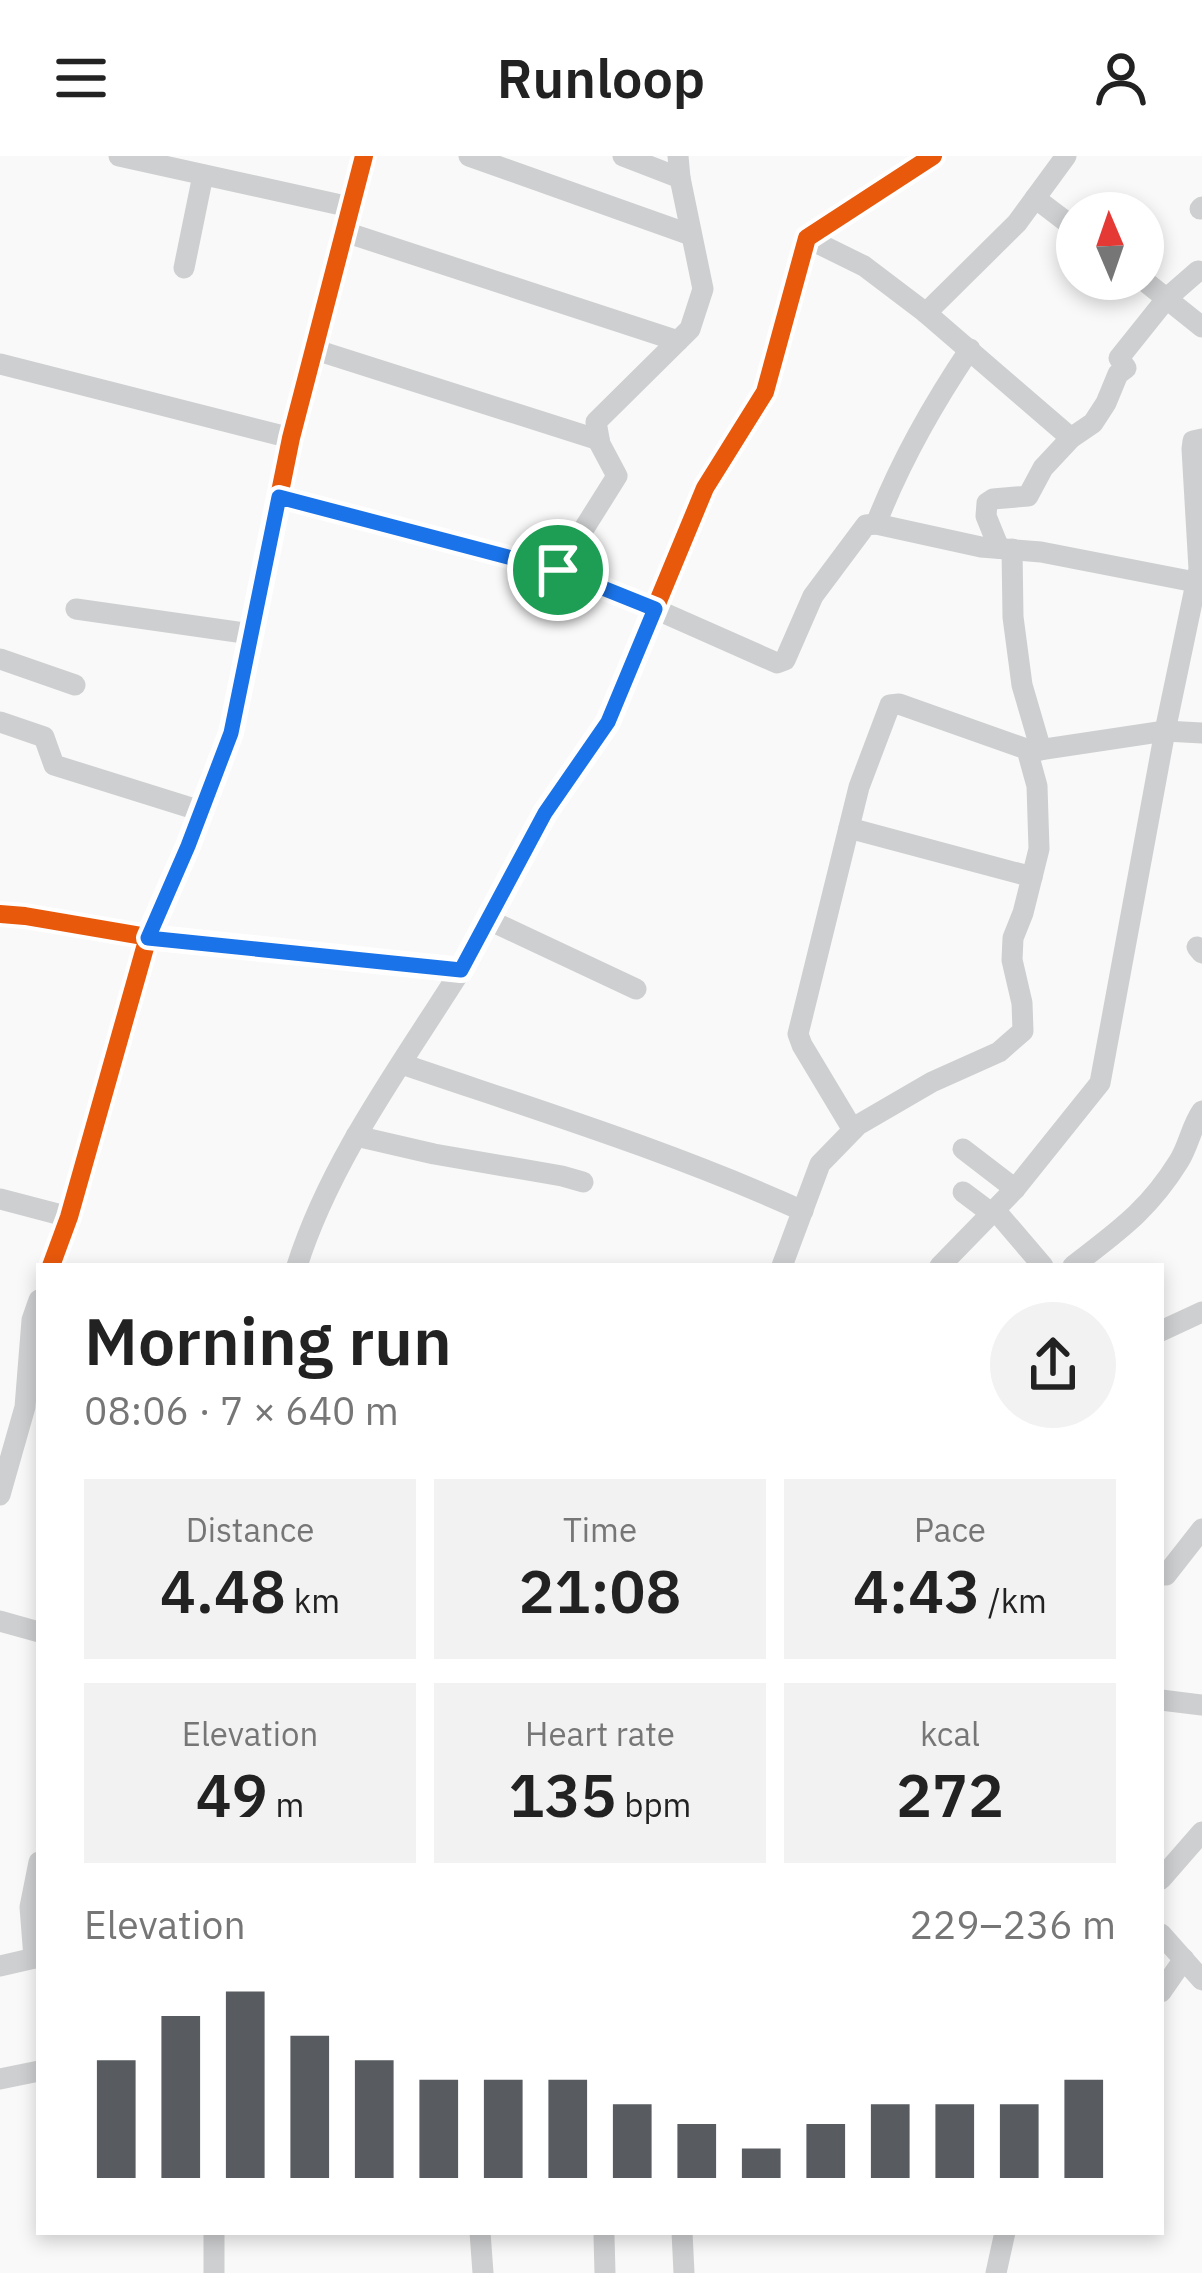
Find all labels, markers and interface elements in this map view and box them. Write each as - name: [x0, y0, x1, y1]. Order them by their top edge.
- text: Runloop: [497, 43, 705, 113]
- icon: menu: [48, 45, 114, 111]
- icon: person: [1088, 45, 1154, 111]
- north arrow: [1056, 192, 1164, 300]
- map controls: [1056, 192, 1164, 300]
- pin: [507, 519, 609, 621]
- icon: arrive: [525, 537, 591, 603]
- text: Morning run: [84, 1297, 452, 1383]
- button: share: [990, 1302, 1116, 1428]
- text: 08:06 · 7 × 640 m: [84, 1385, 399, 1436]
- text: Distance: [186, 1508, 314, 1551]
- text: Time: [563, 1508, 637, 1551]
- text: Pace: [914, 1508, 986, 1551]
- text: 4.48: [160, 1551, 286, 1630]
- text: 21:08: [518, 1551, 682, 1630]
- text: 4:43: [853, 1551, 980, 1630]
- text: km: [286, 1579, 340, 1622]
- text: /km: [980, 1579, 1047, 1622]
- text: Elevation: [182, 1712, 318, 1755]
- text: Heart rate: [525, 1712, 675, 1755]
- text: kcal: [920, 1712, 980, 1755]
- text: 49: [196, 1755, 268, 1834]
- text: 135: [509, 1755, 617, 1834]
- text: 272: [896, 1755, 1004, 1834]
- text: m: [268, 1783, 304, 1826]
- text: bpm: [617, 1783, 691, 1826]
- text: Elevation: [84, 1899, 246, 1950]
- text: 229–236 m: [909, 1899, 1116, 1950]

